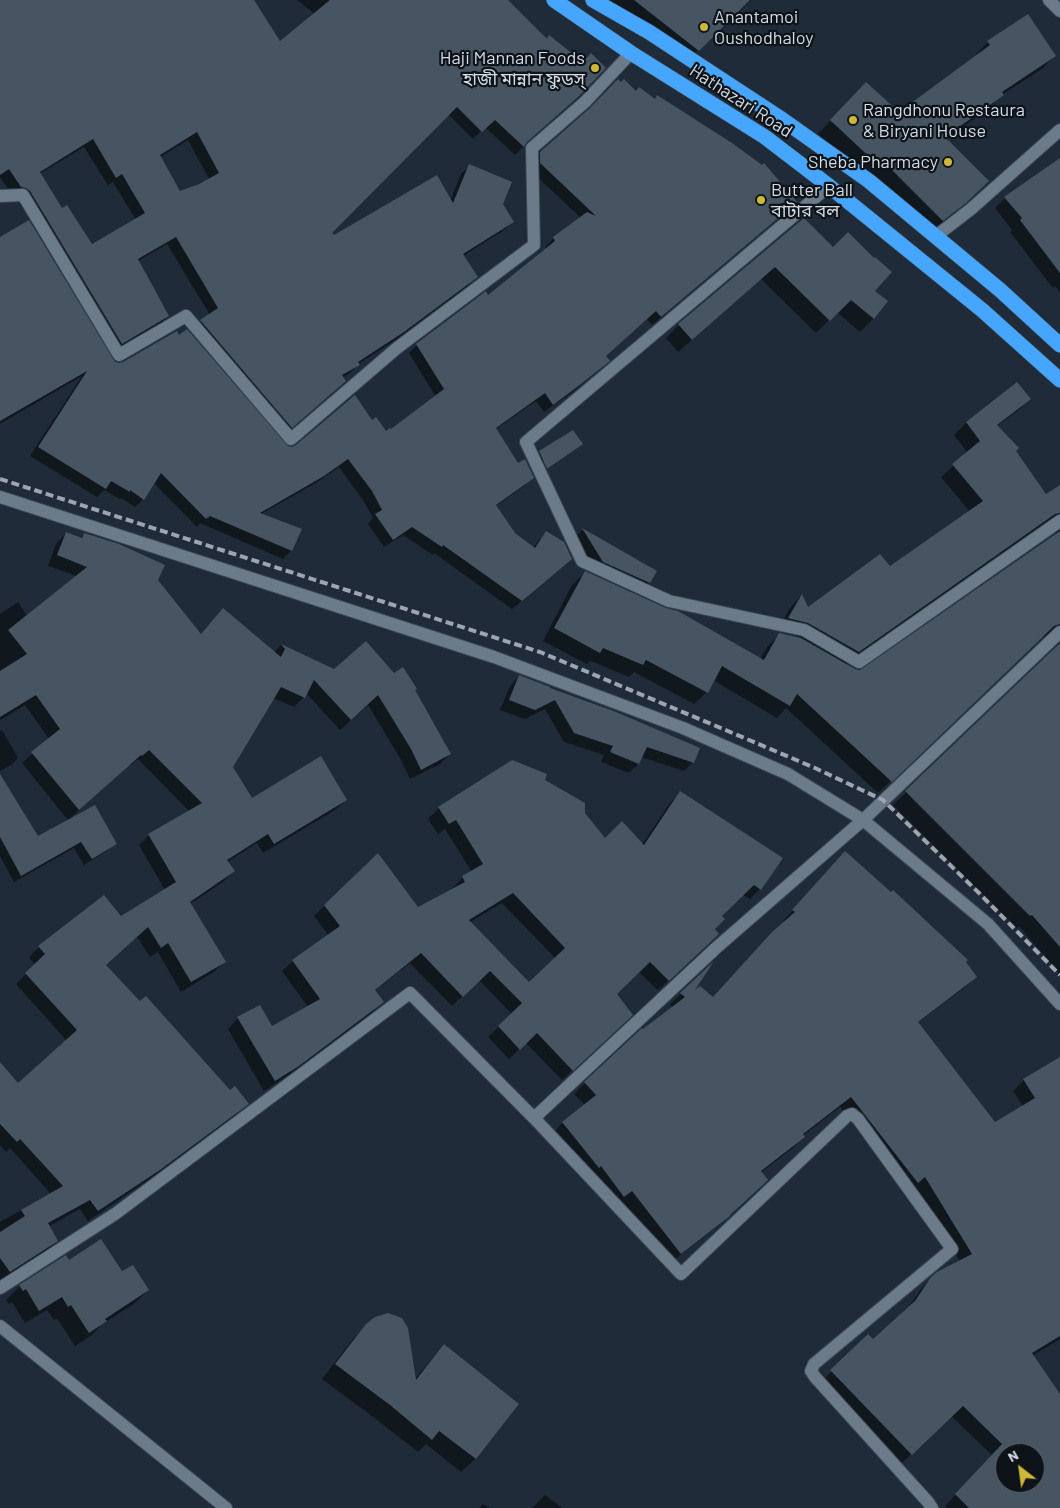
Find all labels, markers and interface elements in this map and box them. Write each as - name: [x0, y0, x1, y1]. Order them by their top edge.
- place label: Anantamoi Oushodhaloy: [714, 6, 814, 48]
- marker: Anantamoi Oushodhaloy: [698, 21, 710, 33]
- place label: Haji Mannan Foods হাজী মান্নান ফুডস্: [440, 47, 585, 90]
- street label: Hathazari Road: [686, 60, 796, 142]
- marker: Haji Mannan Foods হাজী মান্নান ফুডস্: [589, 62, 601, 74]
- place label: Rangdhonu Restaura & Biryani House: [863, 99, 1025, 142]
- marker: Rangdhonu Restaura & Biryani House: [847, 114, 859, 126]
- place label: Sheba Pharmacy: [808, 151, 938, 173]
- marker: Sheba Pharmacy: [942, 156, 954, 168]
- place label: Butter Ball বাটার বল: [771, 179, 853, 222]
- marker: Butter Ball বাটার বল: [755, 194, 767, 206]
- north arrow: [995, 1443, 1045, 1493]
- text: N: [1004, 1446, 1021, 1465]

